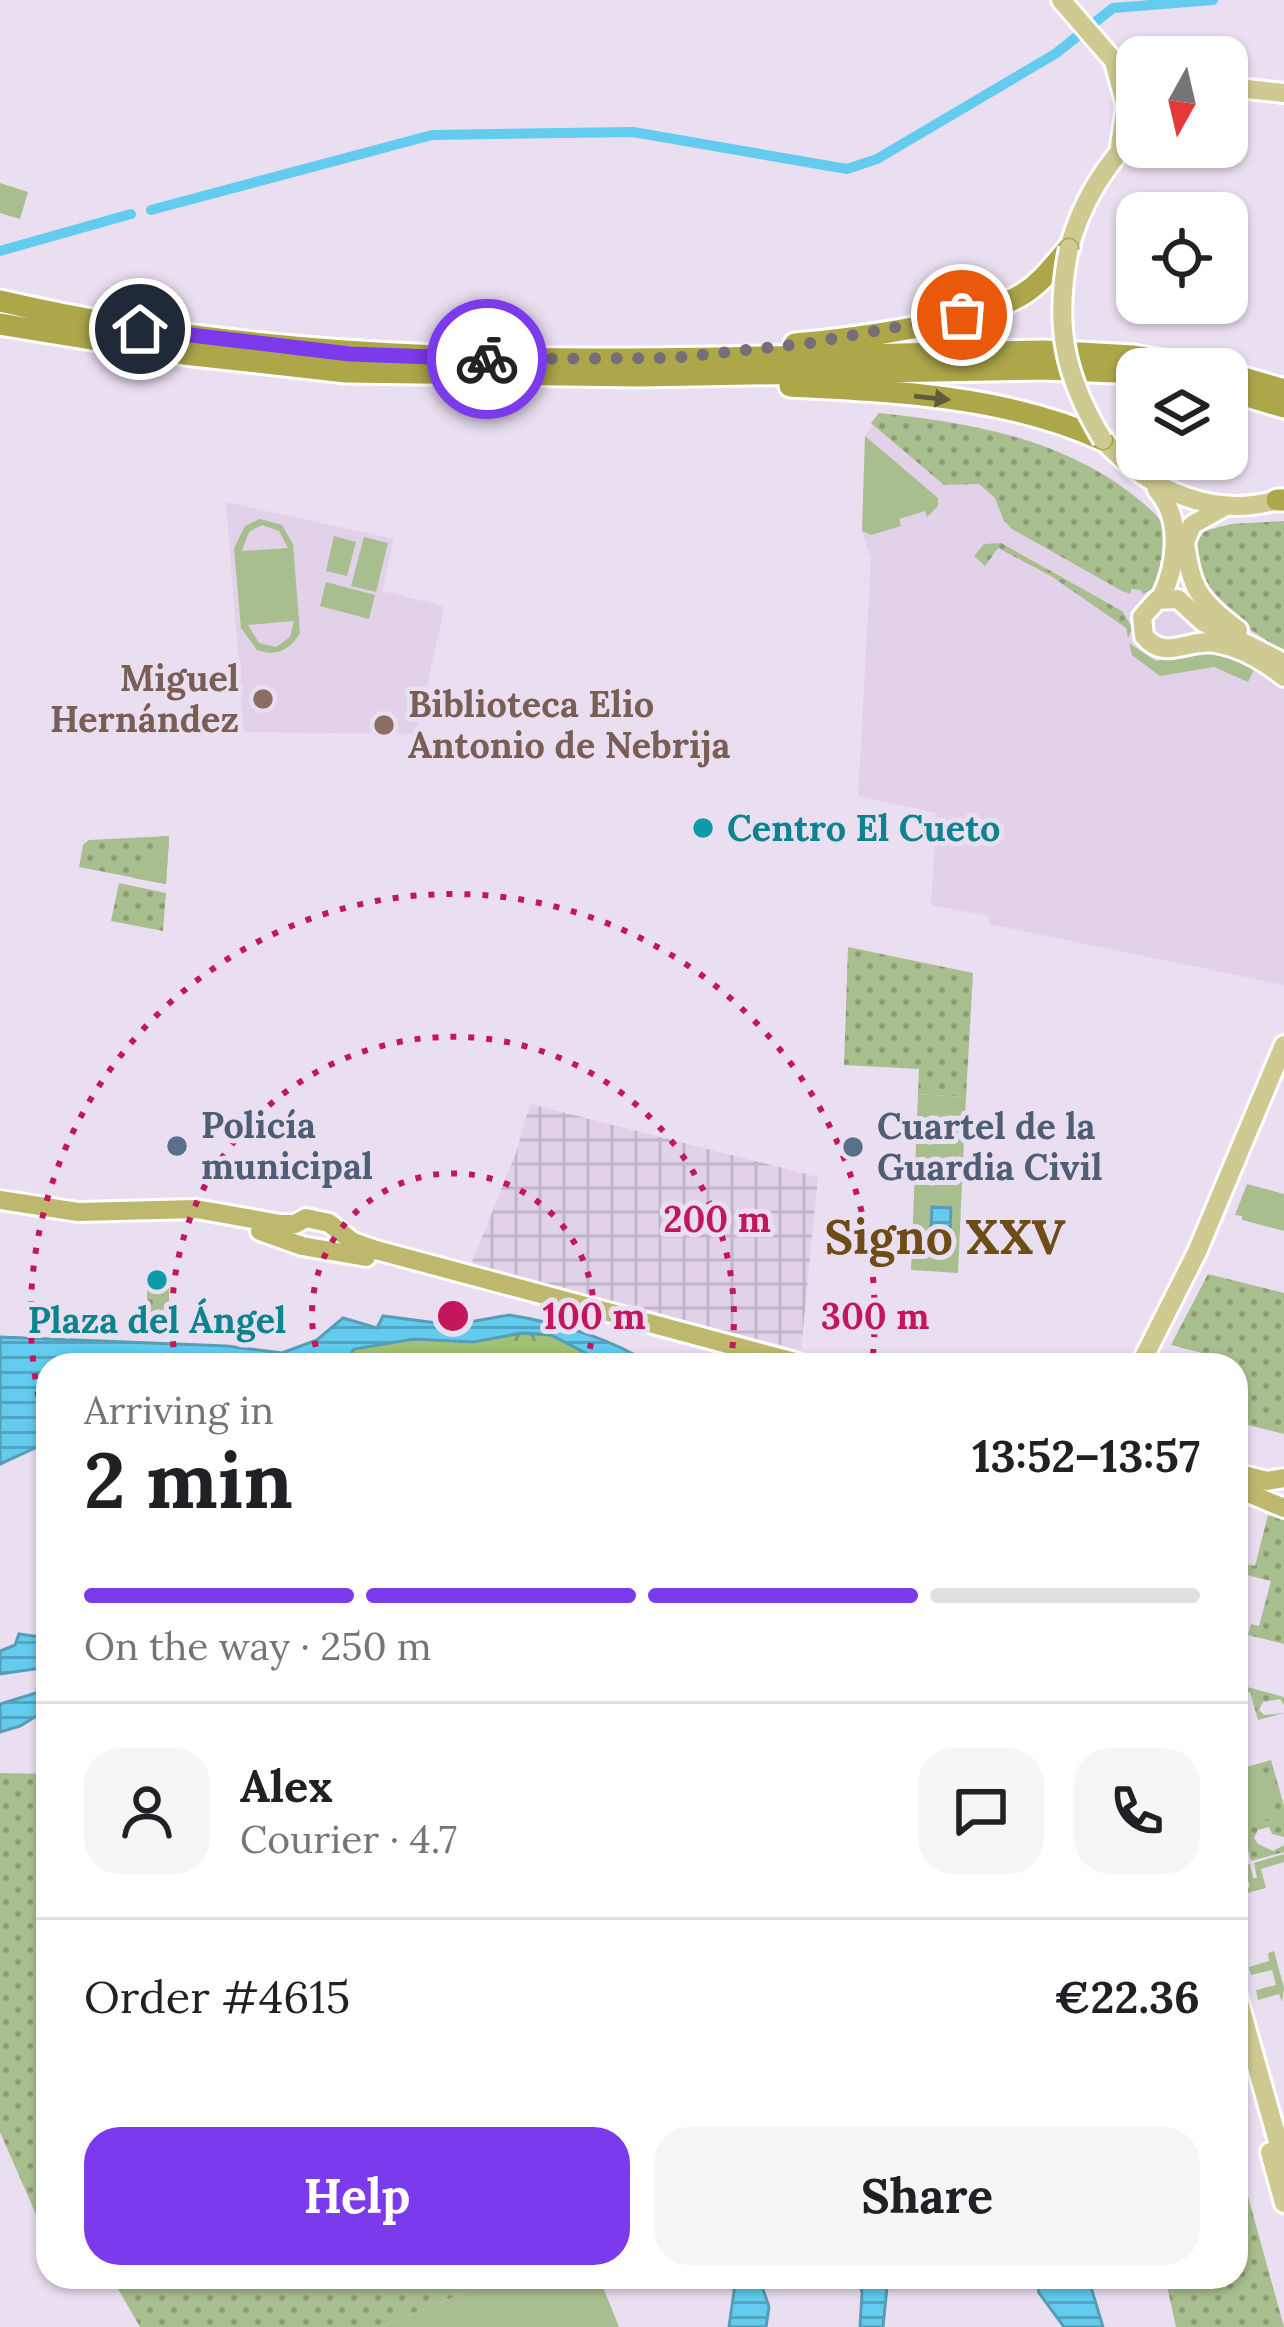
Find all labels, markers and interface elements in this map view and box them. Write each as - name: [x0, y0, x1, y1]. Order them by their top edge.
- north arrow: [1116, 36, 1248, 168]
- map controls: [1116, 36, 1248, 480]
- button: locate: [1116, 192, 1248, 324]
- pin: [911, 264, 1013, 366]
- pin: [89, 278, 191, 380]
- icon: bag: [929, 282, 995, 348]
- icon: home: [107, 296, 173, 362]
- courier: [427, 299, 547, 419]
- icon: bike: [454, 326, 520, 392]
- button: layers: [1116, 348, 1248, 480]
- one-way arrow: [913, 389, 951, 408]
- place label: Miguel Hernández: [50, 655, 239, 742]
- place label: Biblioteca Elio Antonio de Nebrija: [408, 681, 731, 768]
- marker: Miguel Hernández: [250, 686, 276, 712]
- marker: Biblioteca Elio Antonio de Nebrija: [371, 712, 397, 738]
- place label: Centro El Cueto: [727, 805, 1000, 851]
- marker: Centro El Cueto: [690, 815, 716, 841]
- place label: Policía municipal: [201, 1102, 373, 1189]
- place label: Cuartel de la Guardia Civil: [877, 1103, 1102, 1190]
- marker: Policía municipal: [164, 1133, 190, 1159]
- marker: Cuartel de la Guardia Civil: [840, 1134, 866, 1160]
- text: 200 m: [663, 1196, 771, 1242]
- district label: Signo XXV: [824, 1206, 1066, 1267]
- marker: Plaza del Ángel: [144, 1267, 170, 1293]
- text: 100 m: [543, 1293, 646, 1339]
- text: 300 m: [821, 1293, 929, 1339]
- centre of rings: [432, 1295, 474, 1337]
- place label: Plaza del Ángel: [28, 1297, 286, 1343]
- text: Arriving in: [84, 1385, 274, 1435]
- text: 13:52–13:57: [972, 1427, 1200, 1484]
- text: 2 min: [84, 1430, 293, 1529]
- text: On the way · 250 m: [84, 1621, 432, 1671]
- button: person: [84, 1748, 210, 1874]
- button: chat: [918, 1748, 1044, 1874]
- button: phone: [1074, 1748, 1200, 1874]
- text: Alex: [240, 1757, 333, 1814]
- text: Courier · 4.7: [240, 1814, 457, 1864]
- text: Order #4615: [84, 1968, 350, 2025]
- text: €22.36: [1054, 1968, 1200, 2025]
- button: Help: [84, 2127, 630, 2265]
- button: Share: [654, 2127, 1200, 2265]

